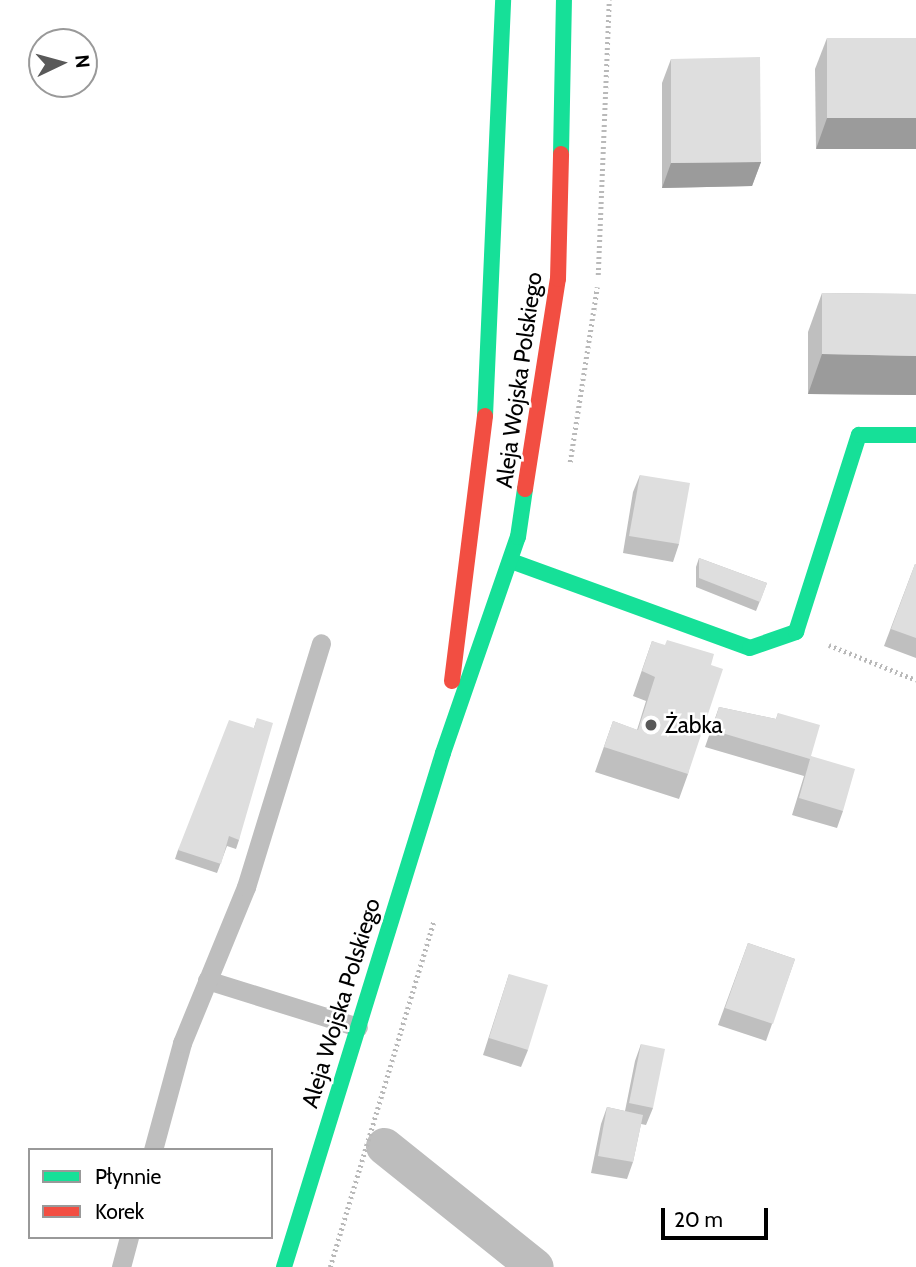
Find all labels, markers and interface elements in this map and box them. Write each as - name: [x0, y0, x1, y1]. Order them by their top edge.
- north arrow: [28, 28, 98, 98]
- text: N: [70, 54, 94, 69]
- street label: Aleja Wojska Polskiego: [490, 270, 548, 490]
- place label: Żabka: [665, 711, 723, 739]
- marker: Żabka: [643, 717, 659, 733]
- street label: Aleja Wojska Polskiego: [296, 895, 386, 1111]
- legend: [28, 1148, 273, 1239]
- text: Płynnie: [95, 1164, 161, 1189]
- scale bar: [664, 1194, 771, 1238]
- text: Korek: [95, 1199, 144, 1224]
- text: 20 m: [674, 1207, 723, 1232]

